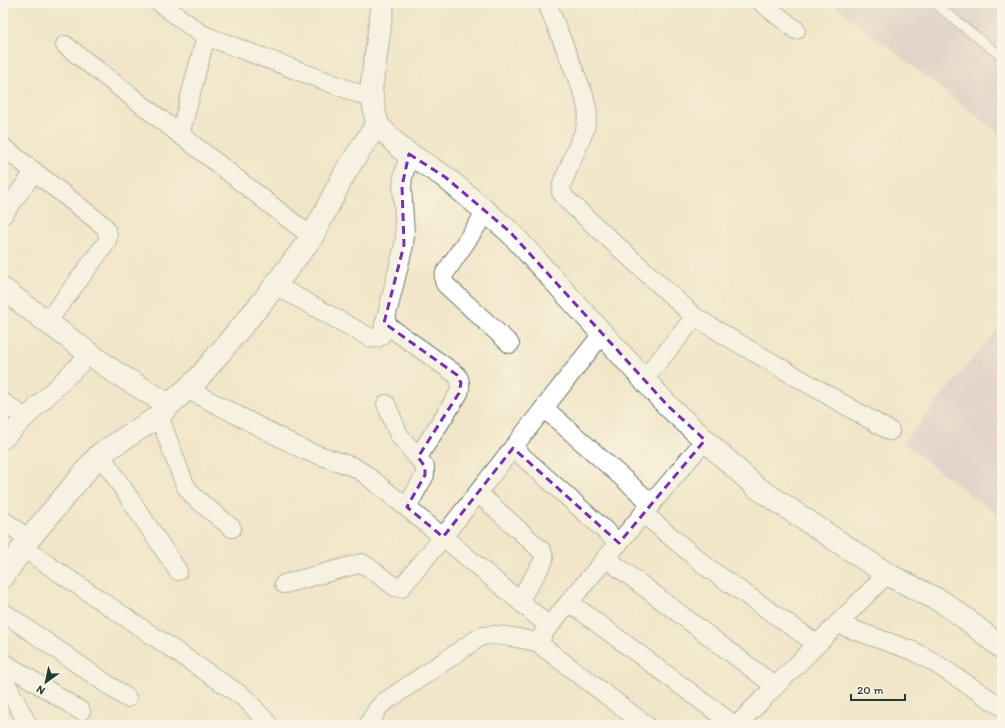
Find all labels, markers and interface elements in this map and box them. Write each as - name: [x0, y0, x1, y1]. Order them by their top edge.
- north arrow: [26, 662, 66, 702]
- scale bar: [851, 676, 905, 702]
- text: N: [34, 682, 47, 697]
- text: 20 m: [857, 683, 884, 697]

